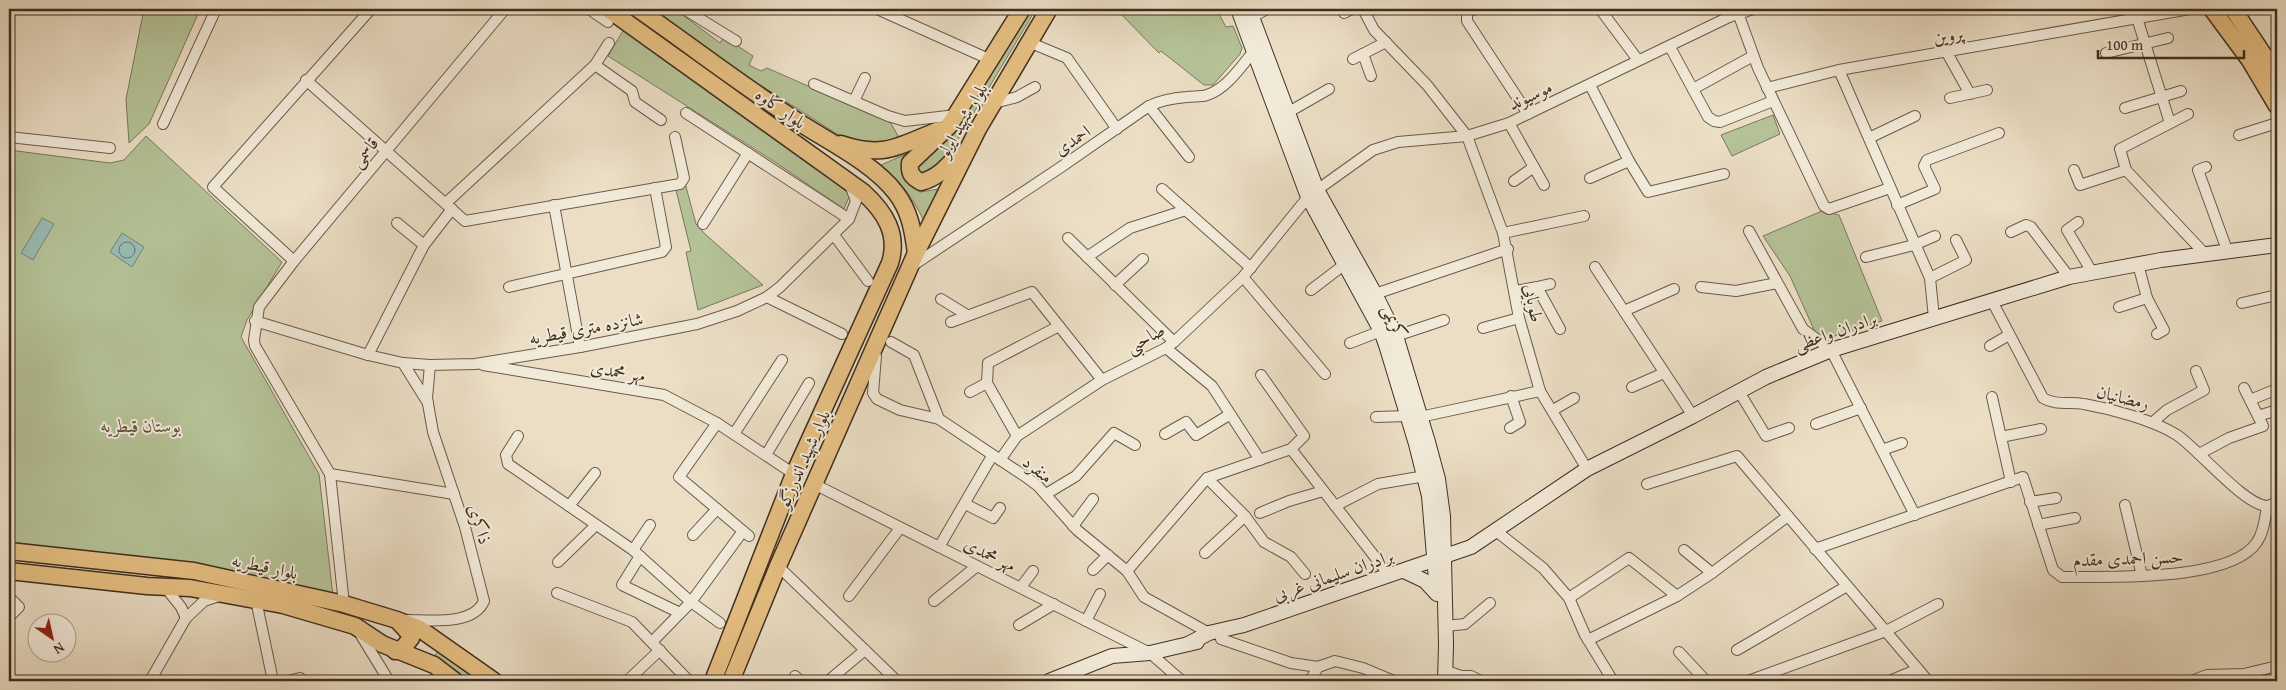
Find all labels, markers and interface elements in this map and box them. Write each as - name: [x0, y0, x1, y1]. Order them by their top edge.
- street label: پروین: [1931, 19, 1967, 51]
- scale bar: [2098, 28, 2245, 60]
- text: 100 m: [2106, 34, 2144, 55]
- street label: موسیوند: [1504, 73, 1556, 117]
- street label: بلوار شهید ایرلو: [929, 78, 994, 164]
- street label: بلوار کاوه: [750, 81, 812, 135]
- street label: احمدی: [1048, 118, 1096, 162]
- street label: قاسمی: [343, 131, 385, 173]
- street label: طوبایی: [1517, 281, 1551, 325]
- street label: کریمی: [1376, 299, 1414, 343]
- street label: برادران واعظی: [1790, 304, 1880, 358]
- street label: شانزده متری قیطریه: [527, 305, 645, 351]
- street label: صاحبی: [1120, 316, 1171, 362]
- street label: مهر محمدی: [589, 353, 647, 389]
- street label: رمضانیان: [2094, 377, 2152, 417]
- street label: بلوار شهید اندرزگو: [768, 405, 837, 515]
- park label: بوستان قیطریه: [101, 412, 182, 439]
- street label: منفرد: [1017, 448, 1059, 490]
- street label: ذاکری: [461, 500, 499, 548]
- street label: مهر محمدی: [959, 530, 1021, 578]
- street label: برادران سلیمانی غربی: [1269, 542, 1397, 608]
- street label: حسن احمدی مقدم: [2072, 543, 2184, 576]
- street label: بلوار قیطریه: [229, 546, 301, 586]
- north arrow: [28, 612, 78, 662]
- text: N: [49, 638, 69, 660]

